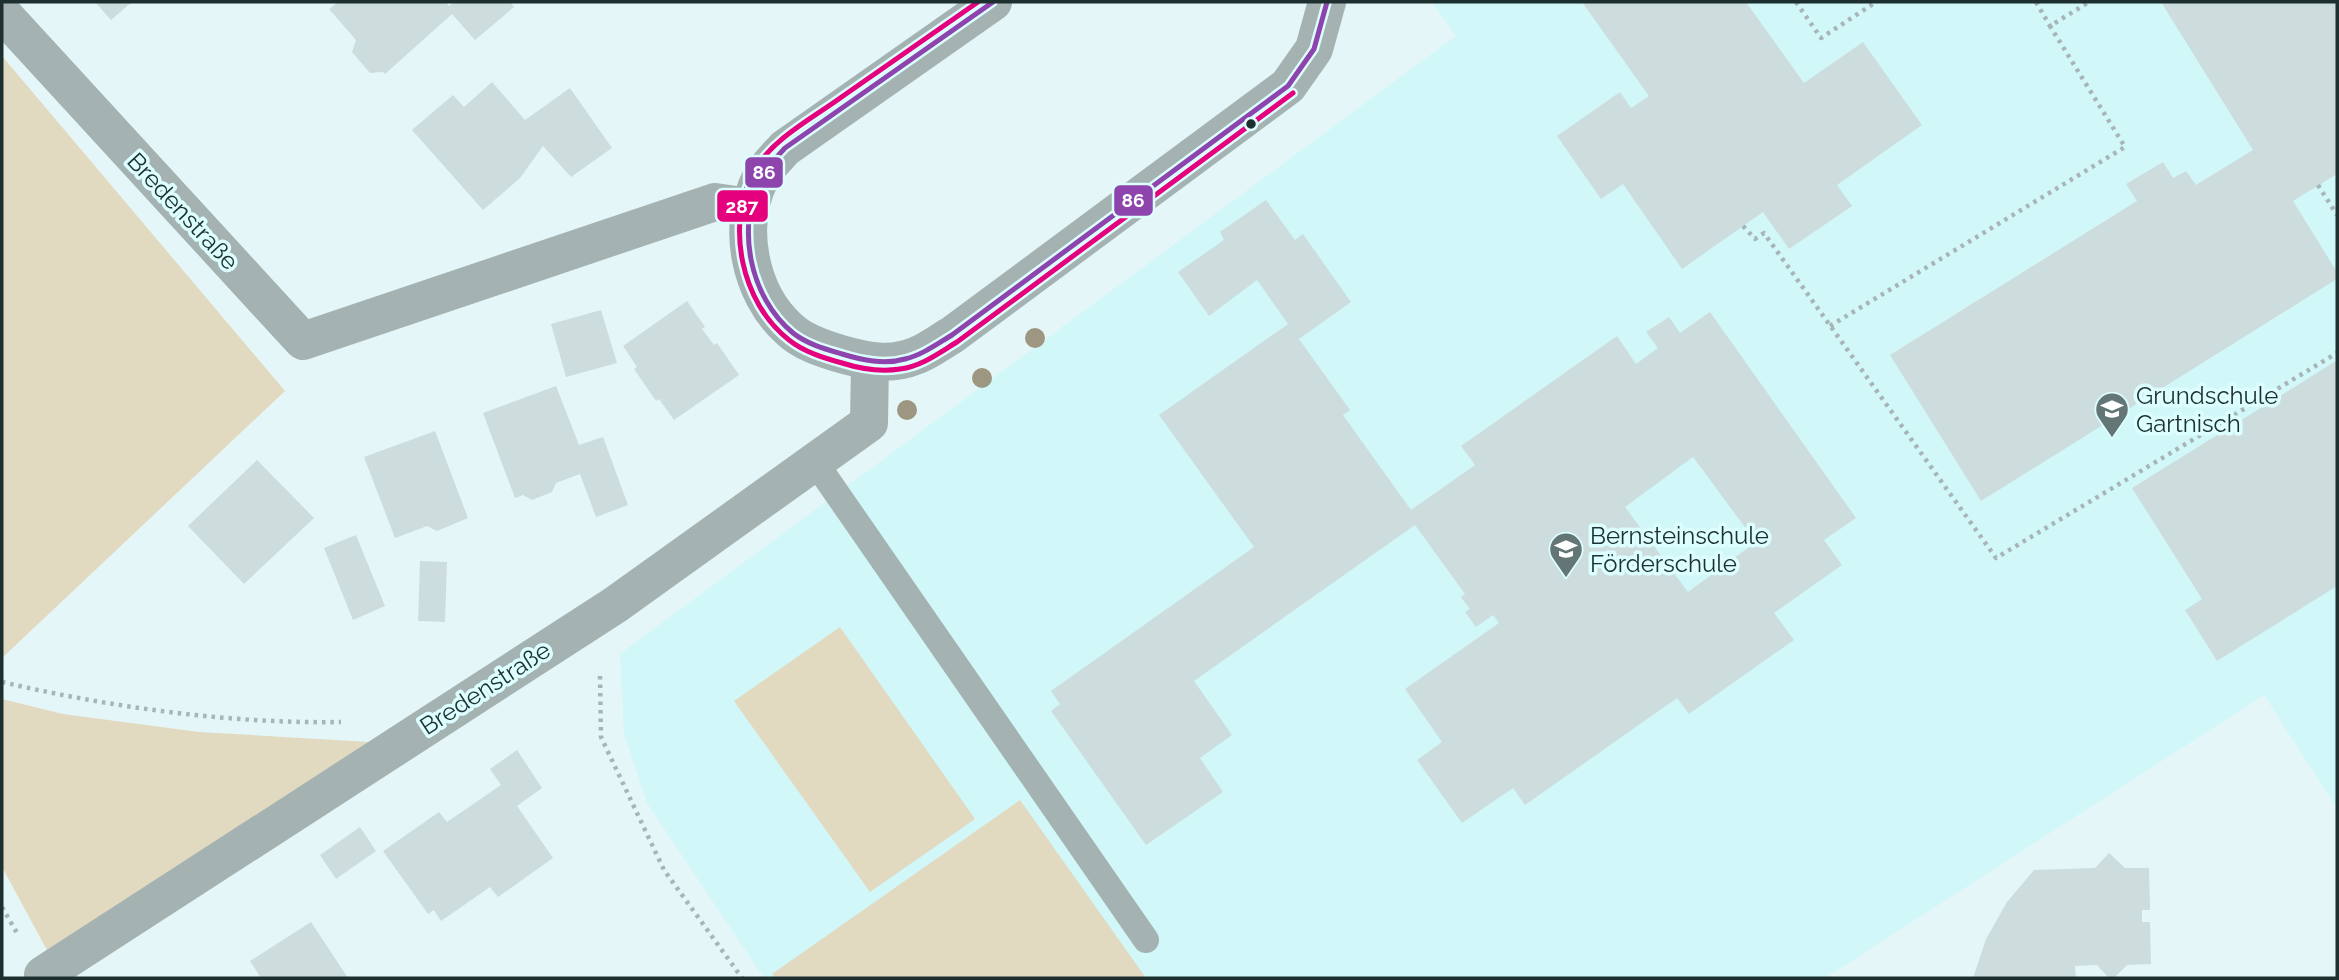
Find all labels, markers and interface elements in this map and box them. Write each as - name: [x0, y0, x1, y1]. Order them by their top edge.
- unlabelled marker: [1244, 117, 1258, 131]
- street label: Bredenstraße: [121, 146, 245, 276]
- line badge: 86: [744, 156, 784, 189]
- text: 86: [752, 161, 776, 183]
- line badge: 86: [1113, 184, 1154, 217]
- line badge: 287: [716, 189, 769, 223]
- text: 86: [1121, 189, 1145, 211]
- text: 287: [726, 195, 759, 217]
- place label: Grundschule Gartnisch: [2136, 381, 2278, 438]
- school or university icon: Grundschule Gartnisch: [2093, 390, 2131, 439]
- place label: Bernsteinschule Förderschule: [1590, 521, 1769, 578]
- school or university icon: Bernsteinschule Förderschule: [1547, 530, 1585, 579]
- street label: Bredenstraße: [414, 635, 556, 741]

